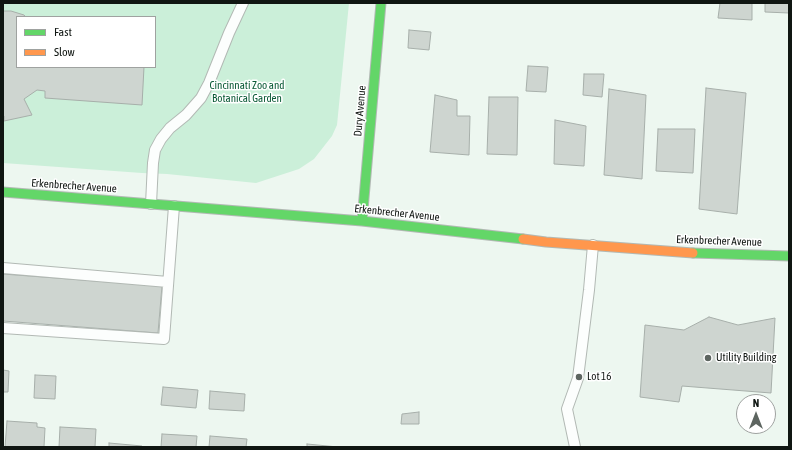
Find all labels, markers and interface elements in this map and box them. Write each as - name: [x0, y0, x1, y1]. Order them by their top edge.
- legend: [16, 16, 156, 68]
- text: Fast: [54, 25, 72, 39]
- text: Slow: [54, 45, 75, 59]
- park label: Cincinnati Zoo and Botanical Garden: [210, 79, 284, 105]
- street label: Dury Avenue: [351, 85, 369, 137]
- street label: Erkenbrecher Avenue: [31, 176, 117, 196]
- street label: Erkenbrecher Avenue: [354, 202, 440, 224]
- street label: Erkenbrecher Avenue: [676, 233, 762, 249]
- place label: Utility Building: [716, 351, 777, 365]
- marker: Utility Building: [703, 353, 713, 363]
- place label: Lot 16: [587, 370, 611, 384]
- marker: Lot 16: [574, 372, 584, 382]
- north arrow: [736, 394, 776, 434]
- text: N: [753, 397, 759, 409]

